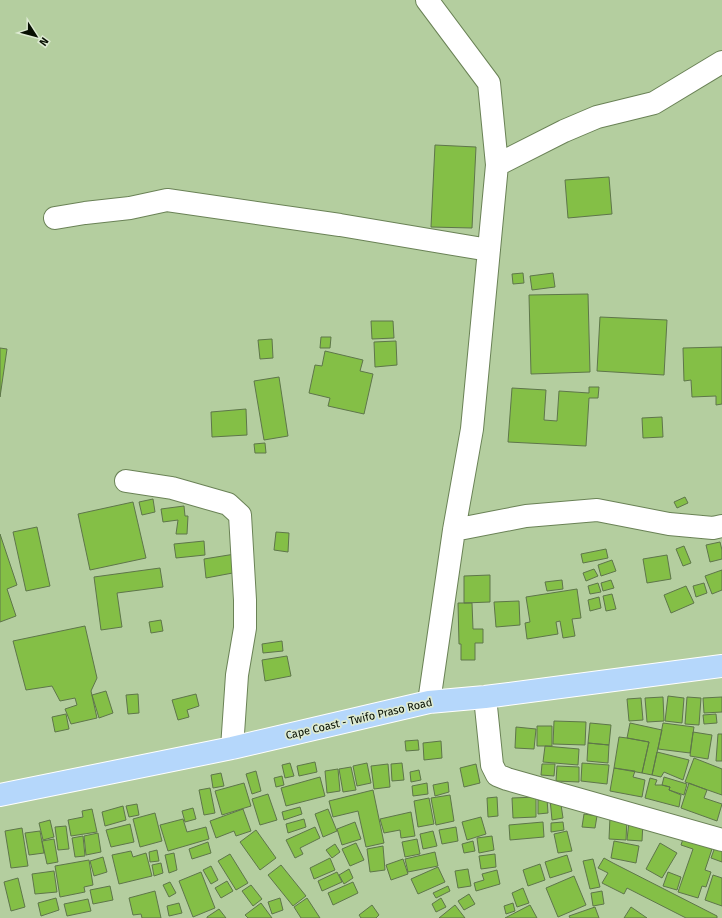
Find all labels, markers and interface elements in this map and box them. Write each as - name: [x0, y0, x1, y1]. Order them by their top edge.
- north arrow: [16, 16, 56, 56]
- text: N: [36, 35, 51, 48]
- street label: Cape Coast - Twifo Praso Road: [284, 696, 434, 742]

